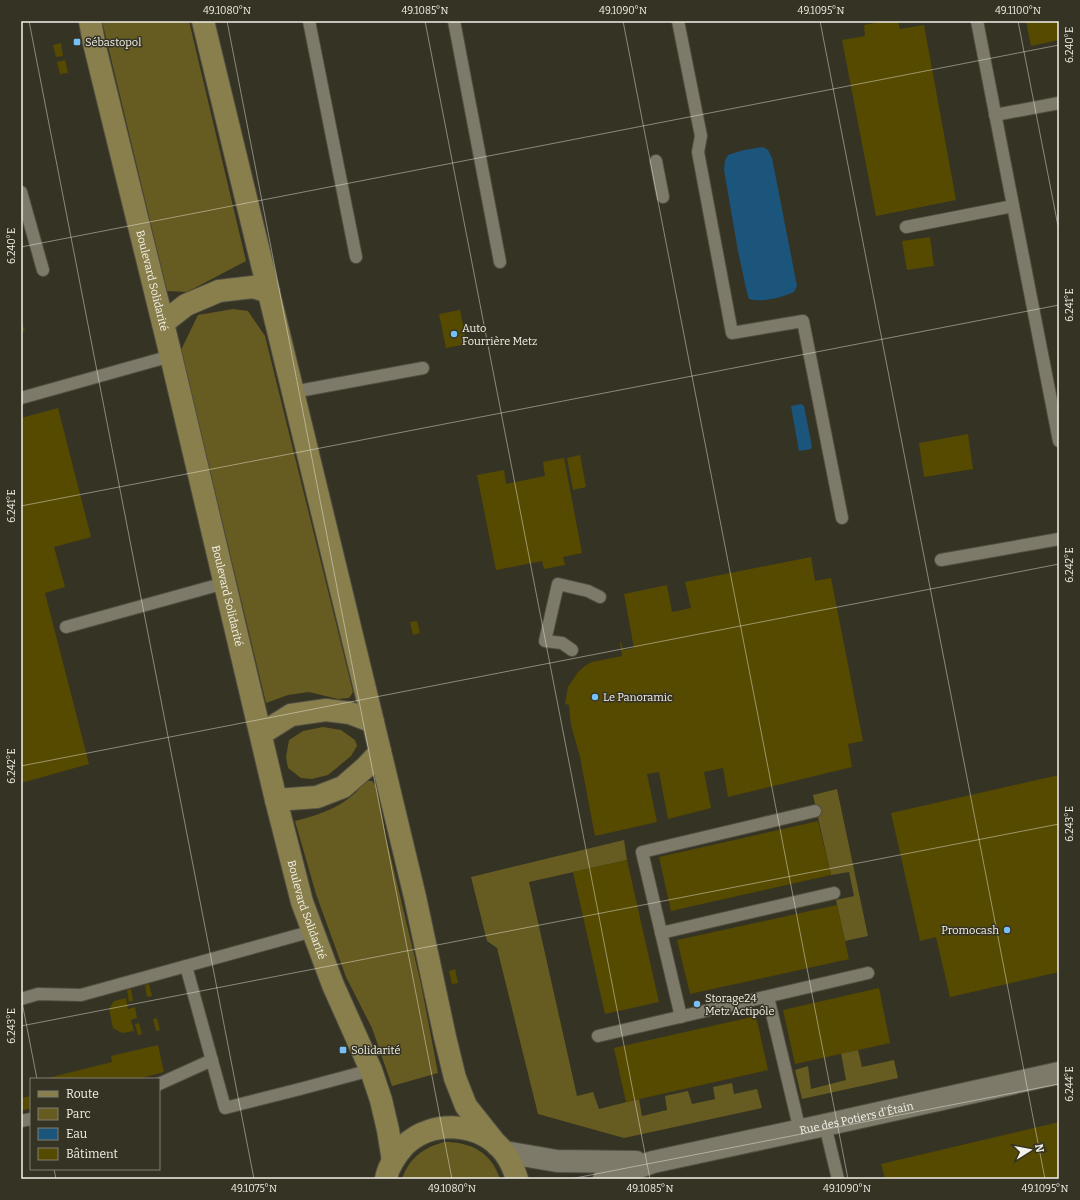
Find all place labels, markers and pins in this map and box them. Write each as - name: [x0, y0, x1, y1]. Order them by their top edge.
- place label: Sébastopol: [85, 36, 141, 49]
- marker: Sébastopol: [72, 37, 82, 47]
- place label: Auto Fourrière Metz: [462, 322, 537, 348]
- marker: Auto Fourrière Metz: [449, 329, 459, 339]
- place label: Le Panoramic: [603, 691, 673, 704]
- marker: Le Panoramic: [590, 692, 600, 702]
- place label: Promocash: [941, 924, 999, 937]
- marker: Promocash: [1002, 925, 1012, 935]
- place label: Storage24 Metz Actipôle: [705, 992, 775, 1018]
- marker: Storage24 Metz Actipôle: [692, 999, 702, 1009]
- place label: Solidarité: [351, 1044, 400, 1057]
- marker: Solidarité: [338, 1045, 348, 1055]

